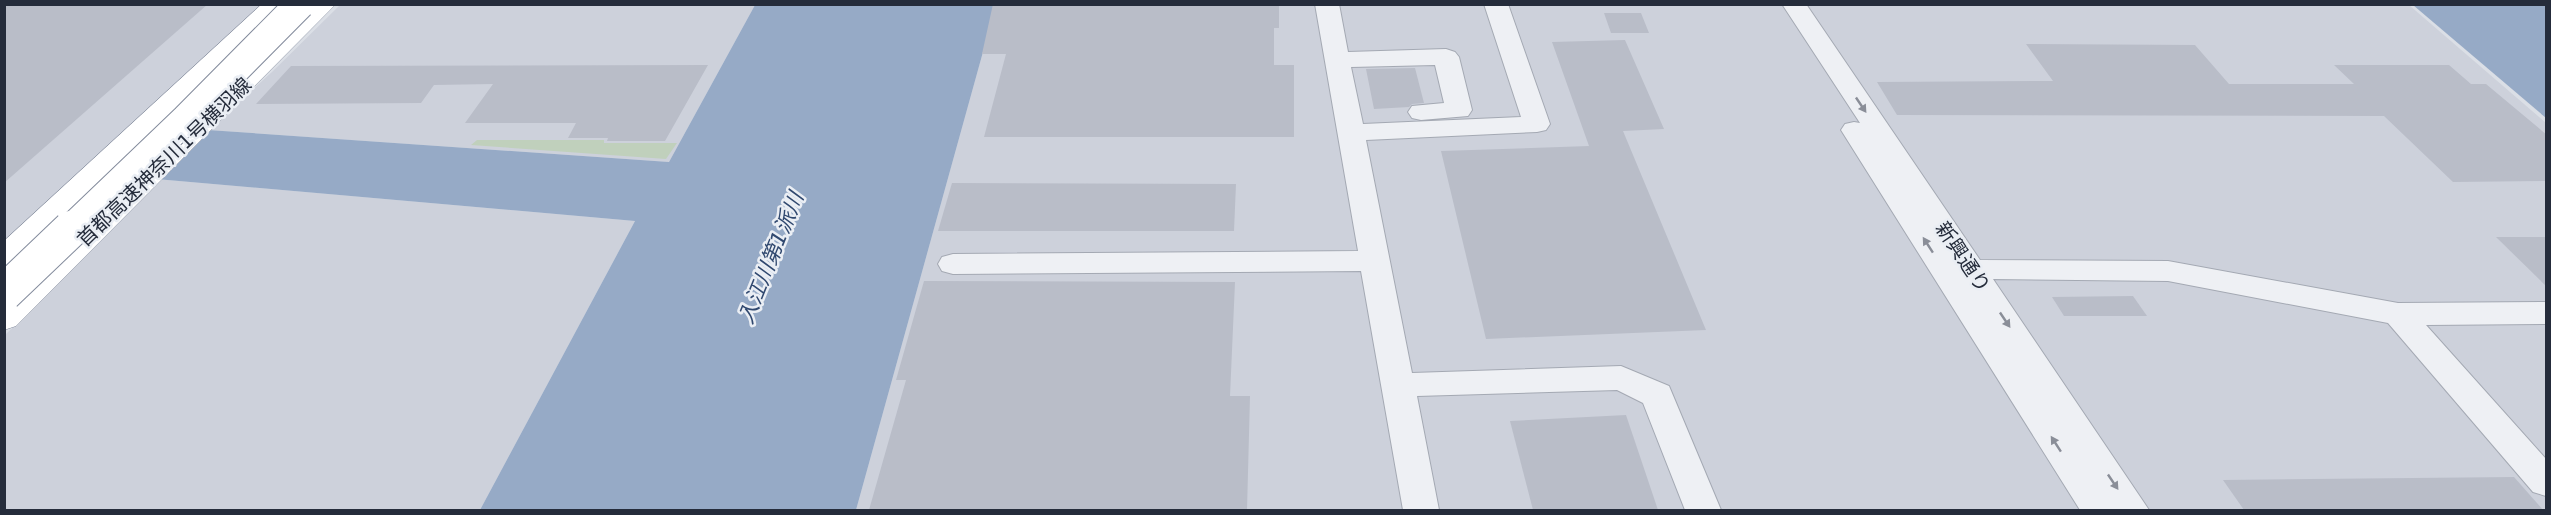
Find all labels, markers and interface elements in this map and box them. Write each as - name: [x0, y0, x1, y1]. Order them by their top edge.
- street label: 首都高速神奈川1号横羽線: [72, 73, 256, 251]
- one-way arrow: [1856, 97, 1867, 114]
- water label: 入江川第1派川: [734, 187, 809, 327]
- street label: 新興通り: [1931, 217, 1995, 297]
- one-way arrow: [1922, 236, 1933, 253]
- one-way arrow: [1999, 312, 2010, 328]
- one-way arrow: [2051, 436, 2062, 452]
- one-way arrow: [2107, 474, 2118, 490]

